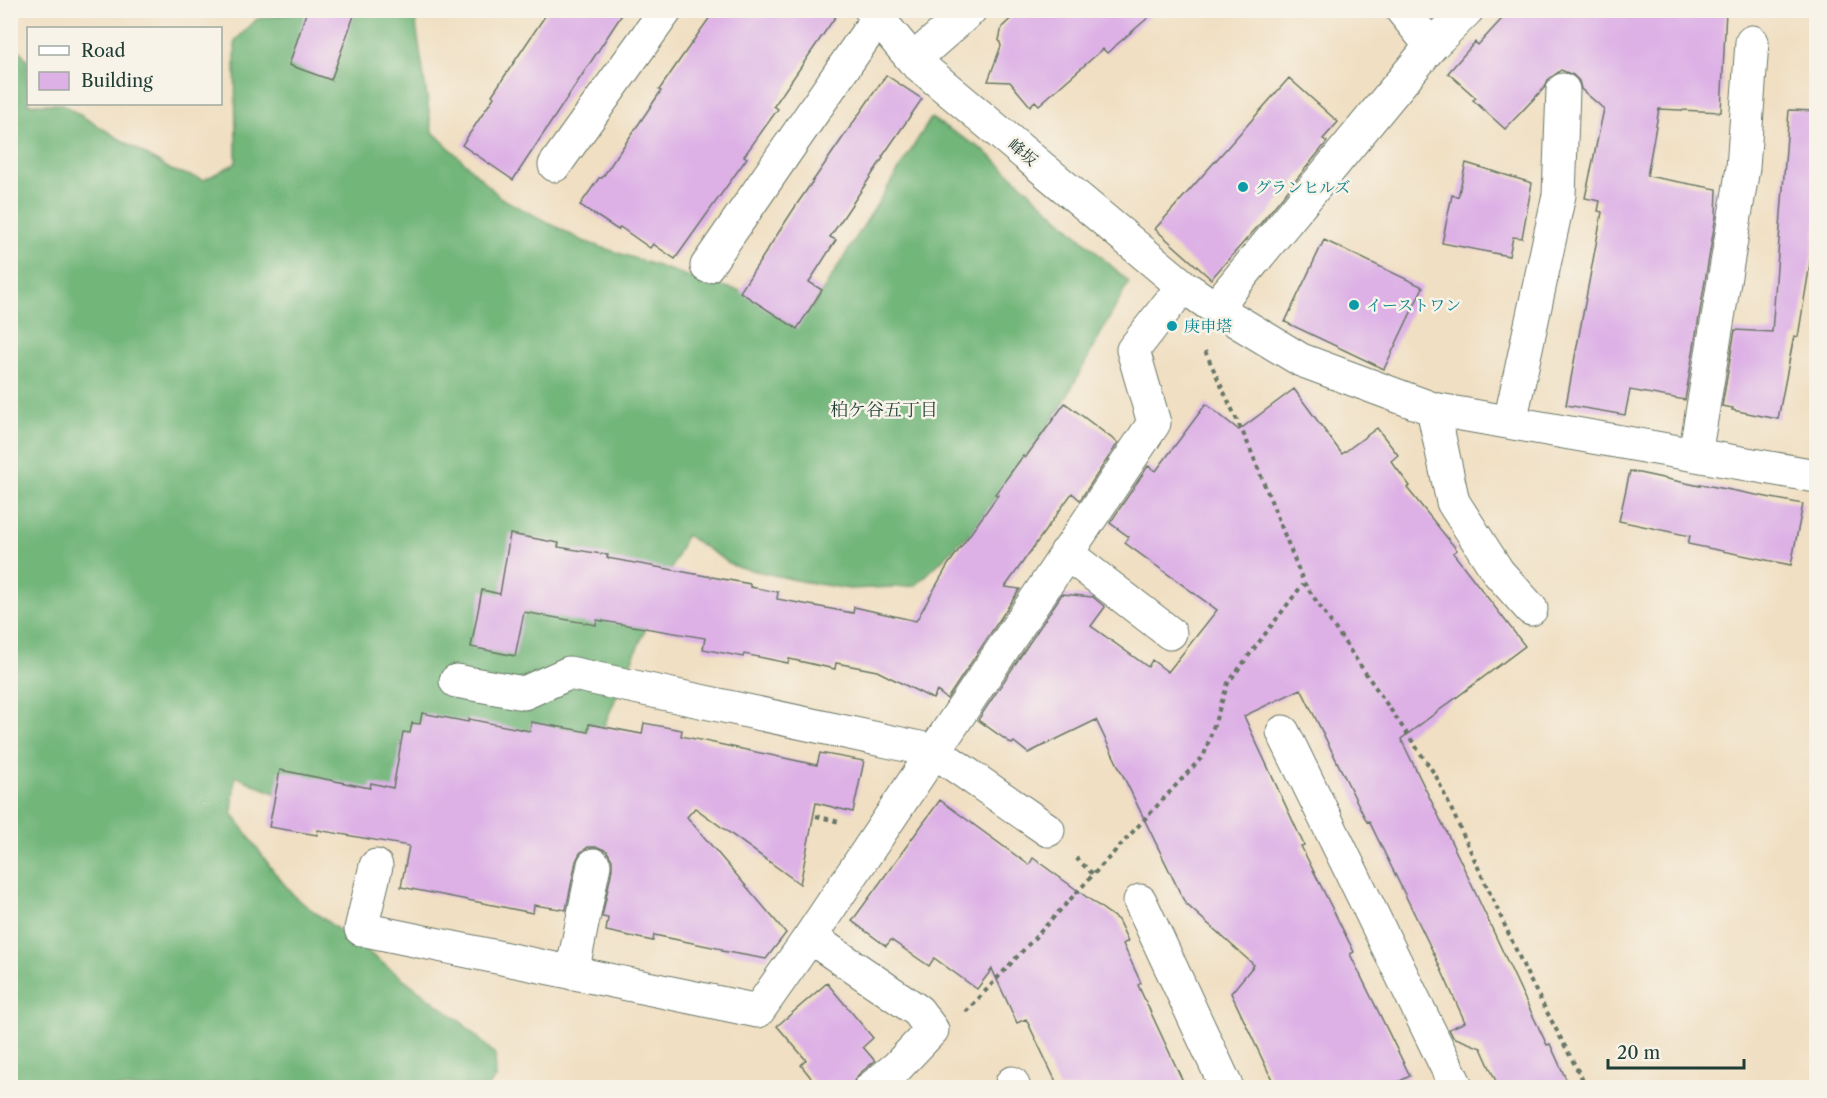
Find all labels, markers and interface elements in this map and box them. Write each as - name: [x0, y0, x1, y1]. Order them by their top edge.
- legend: [27, 27, 222, 105]
- text: Road: [81, 40, 126, 62]
- text: Building: [81, 70, 153, 92]
- street label: 峰坂: [1004, 134, 1042, 170]
- place label: グランヒルズ: [1255, 177, 1351, 197]
- marker: グランヒルズ: [1236, 180, 1250, 194]
- place label: イーストワン: [1366, 295, 1461, 315]
- marker: イーストワン: [1347, 298, 1361, 312]
- place label: 庚申塔: [1184, 316, 1232, 336]
- marker: 庚申塔: [1165, 319, 1179, 333]
- district label: 柏ケ谷五丁目: [830, 399, 938, 421]
- scale bar: [1608, 1032, 1744, 1070]
- text: 20 m: [1617, 1042, 1661, 1064]

